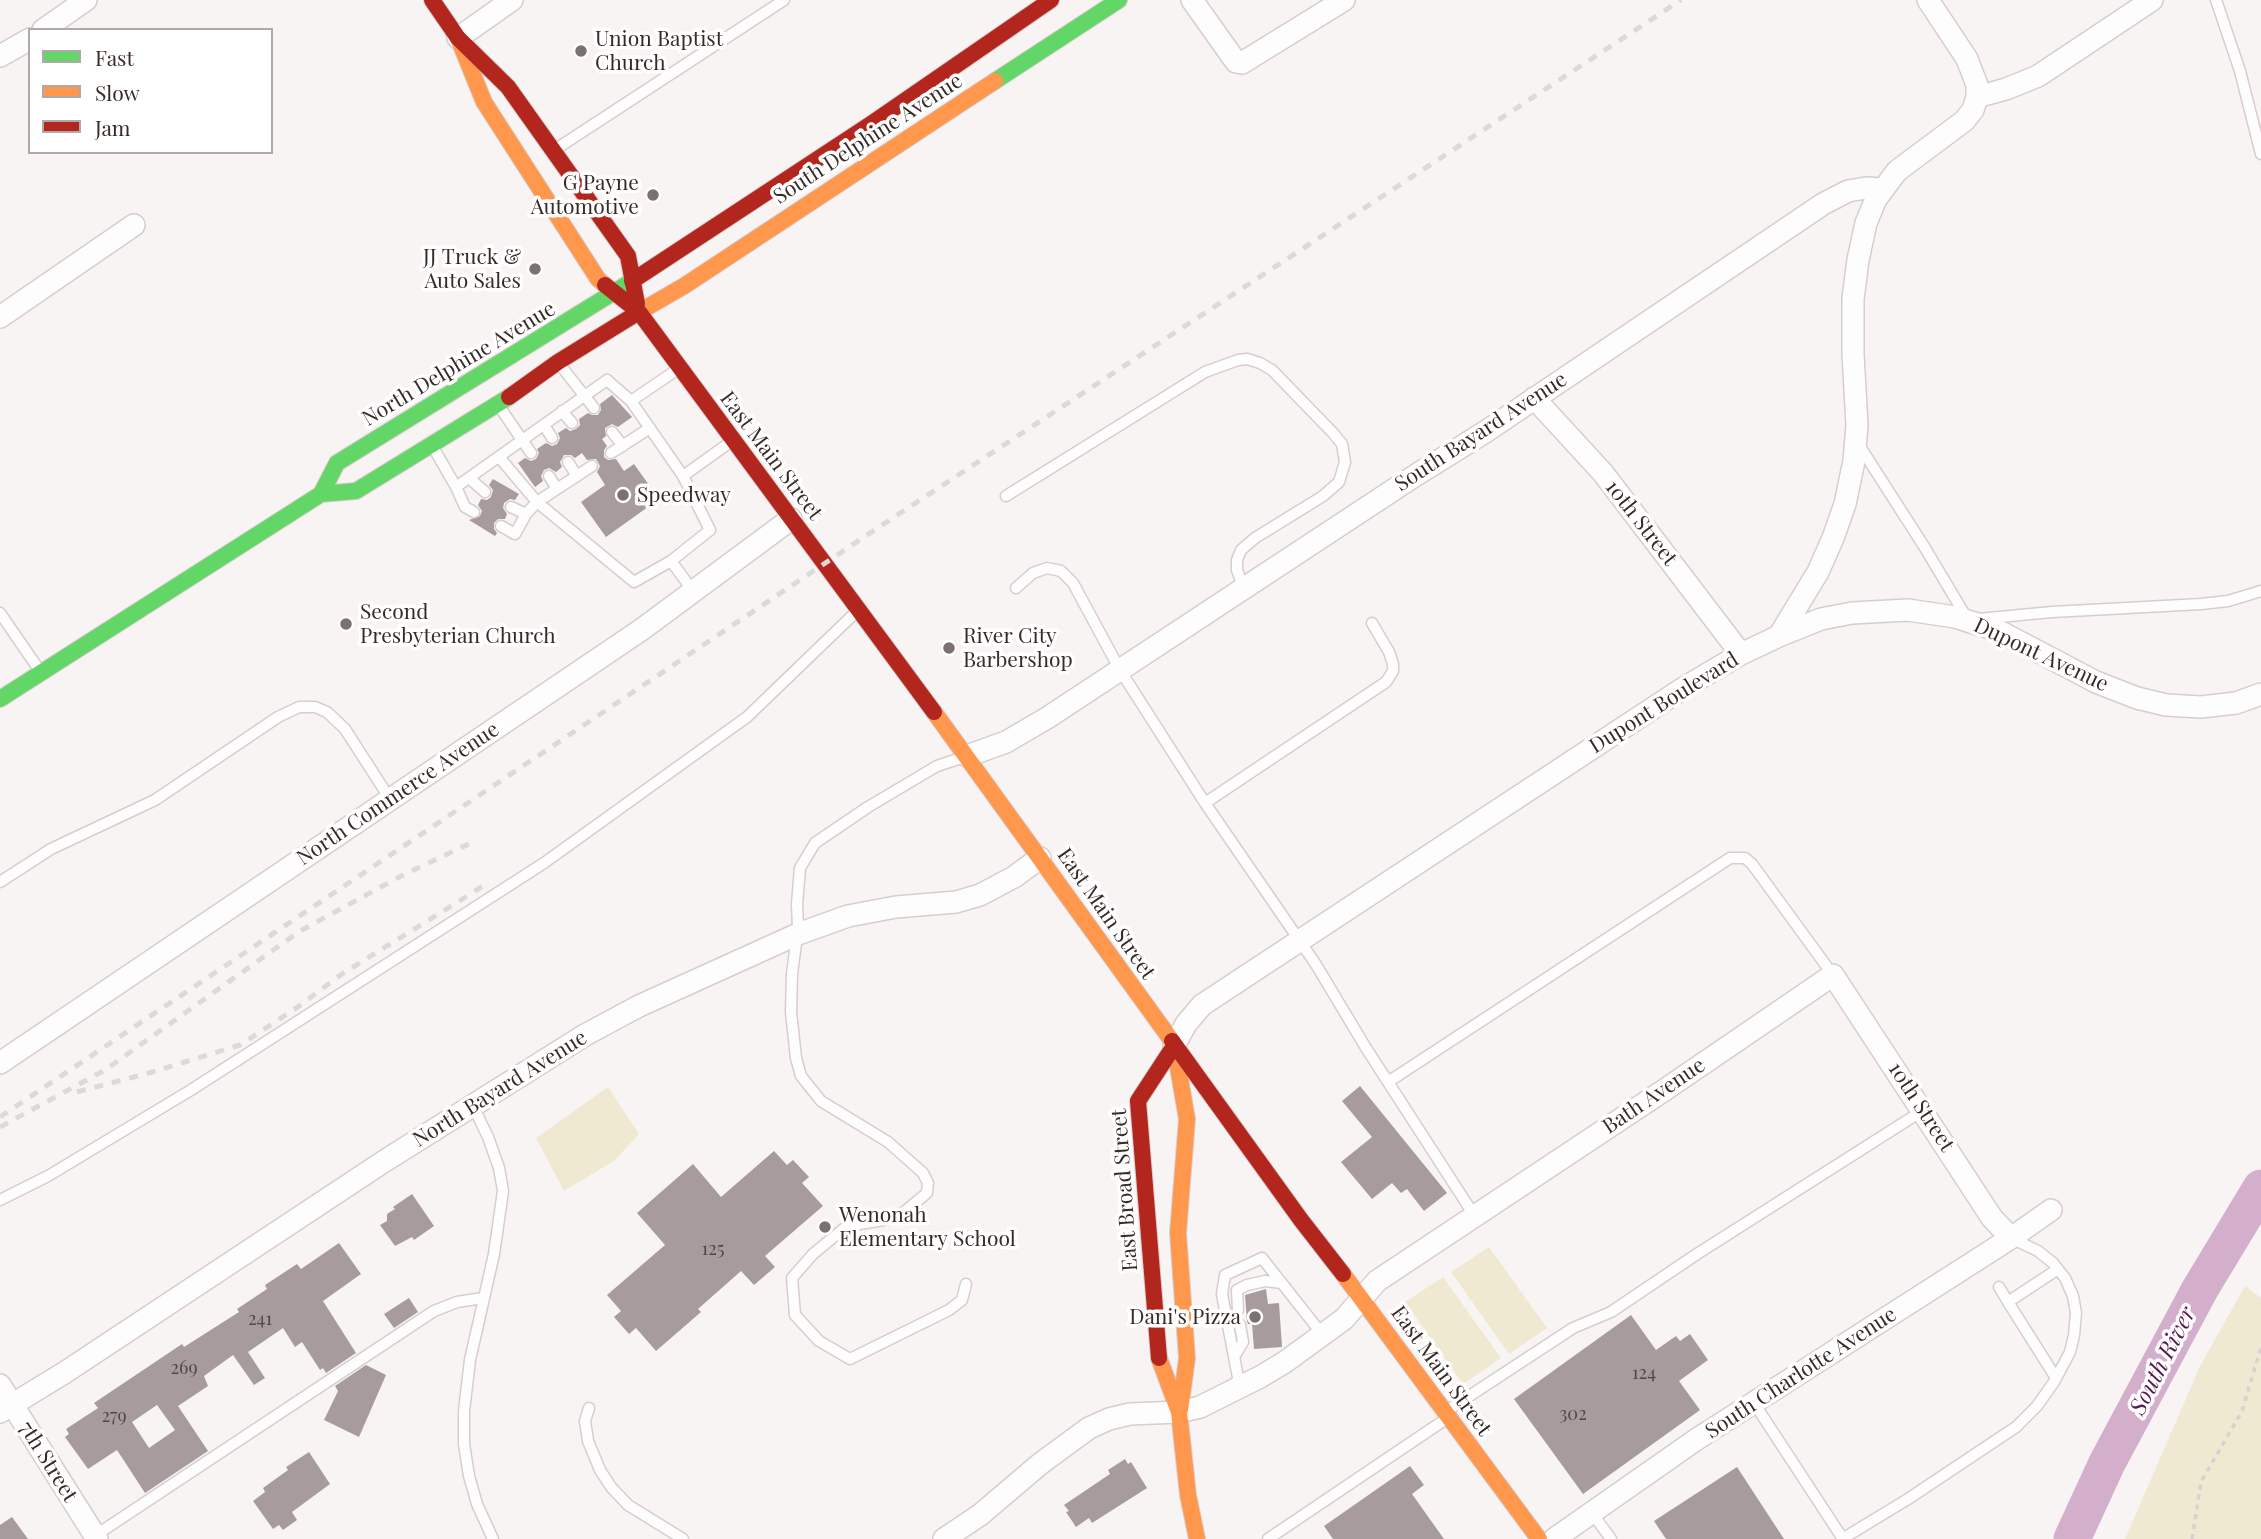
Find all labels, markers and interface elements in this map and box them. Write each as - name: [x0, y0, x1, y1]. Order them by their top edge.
- place label: Union Baptist Church: [595, 26, 723, 76]
- legend: [28, 28, 273, 154]
- text: Fast: [95, 43, 134, 71]
- marker: Union Baptist Church: [573, 43, 589, 59]
- street label: South Delphine Avenue: [769, 68, 967, 210]
- text: Slow: [95, 78, 140, 106]
- text: Jam: [95, 113, 131, 141]
- place label: G Payne Automotive: [531, 170, 639, 220]
- marker: G Payne Automotive: [645, 187, 661, 203]
- place label: JJ Truck & Auto Sales: [423, 244, 521, 294]
- marker: JJ Truck & Auto Sales: [527, 261, 543, 277]
- street label: North Delphine Avenue: [358, 296, 560, 432]
- street label: South Bayard Avenue: [1390, 367, 1572, 497]
- street label: East Main Street: [715, 387, 827, 525]
- street label: 10th Street: [1600, 475, 1682, 571]
- place label: Speedway: [637, 482, 731, 508]
- marker: Speedway: [615, 487, 631, 503]
- place label: Second Presbyterian Church: [360, 599, 556, 649]
- street label: Dupont Avenue: [1970, 613, 2112, 697]
- marker: Second Presbyterian Church: [338, 616, 354, 632]
- place label: River City Barbershop: [963, 623, 1073, 673]
- marker: River City Barbershop: [941, 640, 957, 656]
- street label: Dupont Boulevard: [1585, 647, 1743, 759]
- street label: North Commerce Avenue: [292, 717, 504, 871]
- street label: East Main Street: [1051, 844, 1161, 984]
- street label: North Bayard Avenue: [408, 1025, 592, 1153]
- street label: Bath Avenue: [1598, 1053, 1710, 1139]
- street label: 10th Street: [1883, 1057, 1959, 1157]
- street label: East Broad Street: [1107, 1108, 1143, 1272]
- place label: Wenonah Elementary School: [839, 1202, 1016, 1252]
- marker: Wenonah Elementary School: [817, 1219, 833, 1235]
- house number: 125: [702, 1238, 724, 1260]
- street label: East Main Street: [1385, 1301, 1497, 1441]
- street label: South Charlotte Avenue: [1701, 1302, 1901, 1444]
- water label: South River: [2124, 1303, 2202, 1419]
- place label: Dani's Pizza: [1129, 1304, 1241, 1330]
- house number: 241: [248, 1308, 272, 1330]
- marker: Dani's Pizza: [1247, 1309, 1263, 1325]
- house number: 269: [170, 1357, 198, 1379]
- house number: 124: [1632, 1362, 1656, 1384]
- house number: 302: [1559, 1403, 1587, 1425]
- house number: 279: [101, 1405, 127, 1427]
- street label: 7th Street: [13, 1417, 83, 1507]

